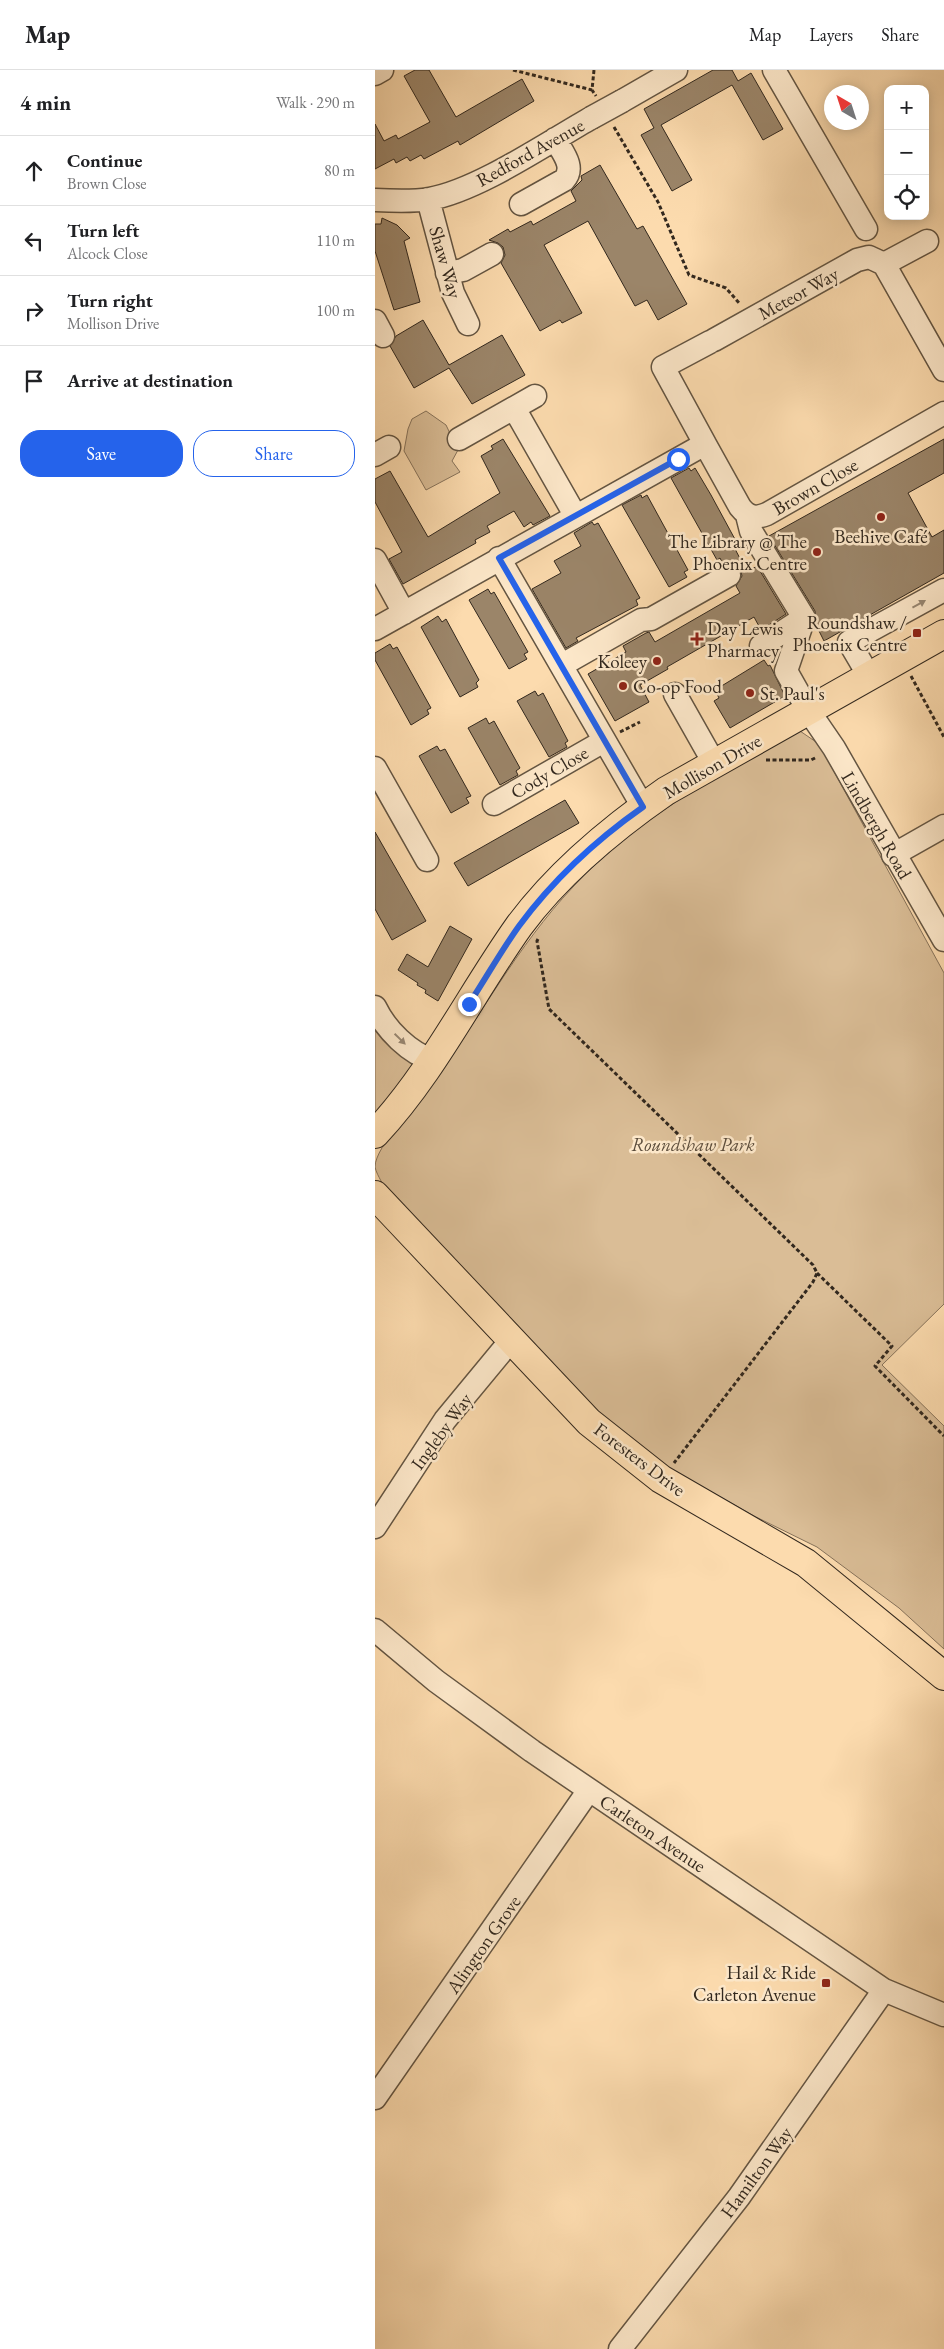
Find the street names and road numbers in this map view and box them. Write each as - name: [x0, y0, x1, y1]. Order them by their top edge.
- street label: Redford Avenue: [472, 112, 589, 192]
- street label: Shaw Way: [423, 223, 468, 302]
- street label: Meteor Way: [754, 261, 843, 326]
- street label: Brown Close: [768, 452, 862, 521]
- street label: Mollison Drive: [659, 728, 766, 805]
- street label: Cody Close: [506, 740, 593, 805]
- street label: Lindbergh Road: [836, 767, 918, 884]
- street label: Ingleby Way: [405, 1387, 478, 1475]
- street label: Foresters Drive: [589, 1417, 691, 1502]
- street label: Carleton Avenue: [595, 1789, 711, 1878]
- street label: Alington Grove: [440, 1890, 526, 1999]
- street label: Hamilton Way: [715, 2121, 798, 2223]

